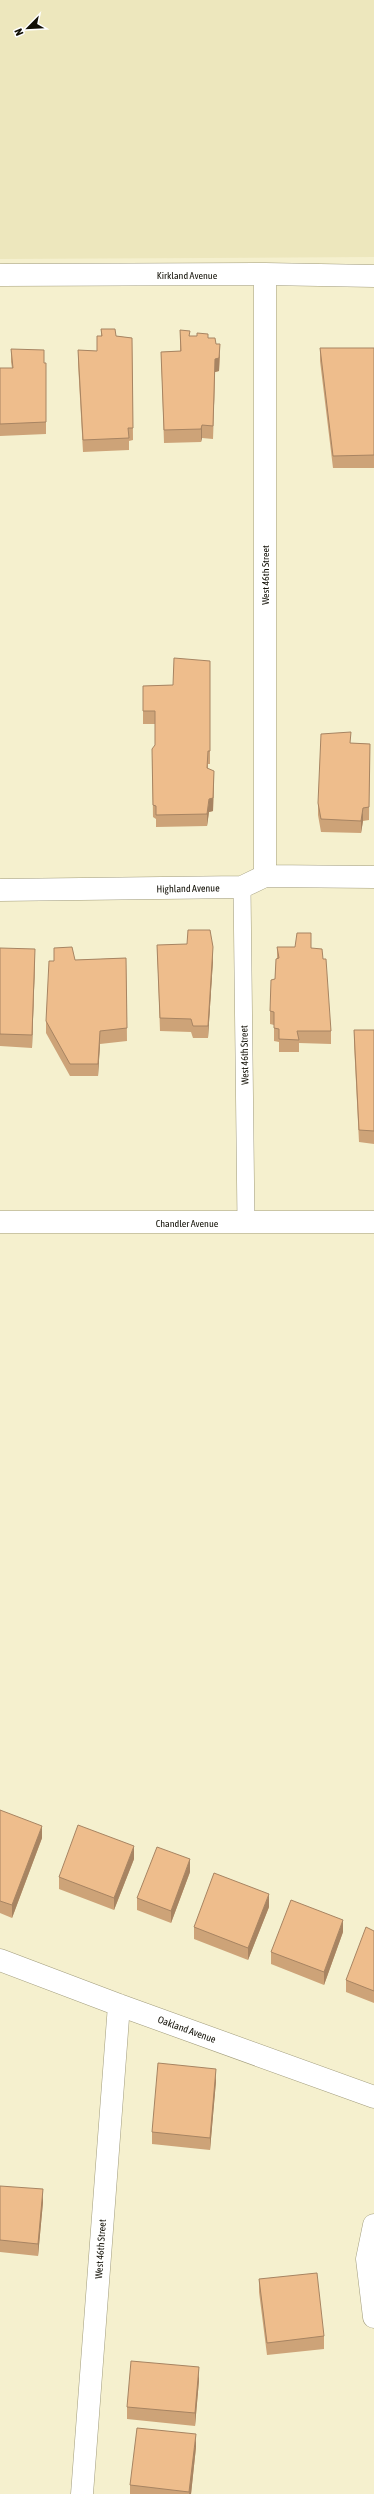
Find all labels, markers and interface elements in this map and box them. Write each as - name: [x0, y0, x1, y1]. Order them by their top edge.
- north arrow: [8, 8, 48, 48]
- text: N: [12, 27, 26, 37]
- street label: Kirkland Avenue: [157, 270, 218, 281]
- street label: West 46th Street: [260, 545, 271, 605]
- street label: Highland Avenue: [156, 882, 220, 895]
- street label: West 46th Street: [238, 1025, 251, 1085]
- street label: Chandler Avenue: [156, 1218, 219, 1229]
- street label: Oakland Avenue: [156, 2014, 218, 2045]
- street label: West 46th Street: [93, 2219, 108, 2279]

